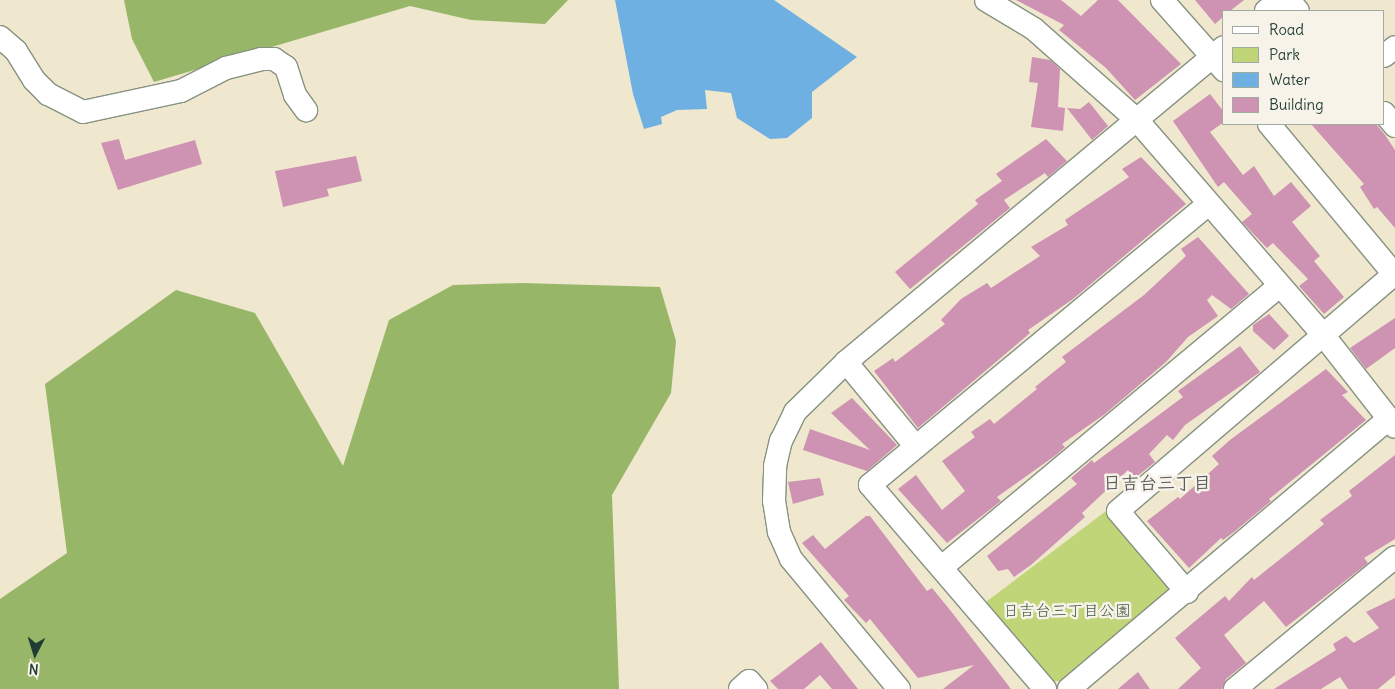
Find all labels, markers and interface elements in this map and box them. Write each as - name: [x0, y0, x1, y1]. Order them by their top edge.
- legend: [1222, 10, 1385, 125]
- text: Road: [1269, 20, 1304, 39]
- text: Park: [1269, 45, 1300, 64]
- text: Water: [1269, 70, 1310, 89]
- text: Building: [1269, 95, 1324, 114]
- district label: 日吉台三丁目: [1103, 472, 1211, 494]
- park label: 日吉台三丁目公園: [1003, 600, 1131, 620]
- north arrow: [10, 629, 60, 679]
- text: N: [28, 660, 39, 678]

